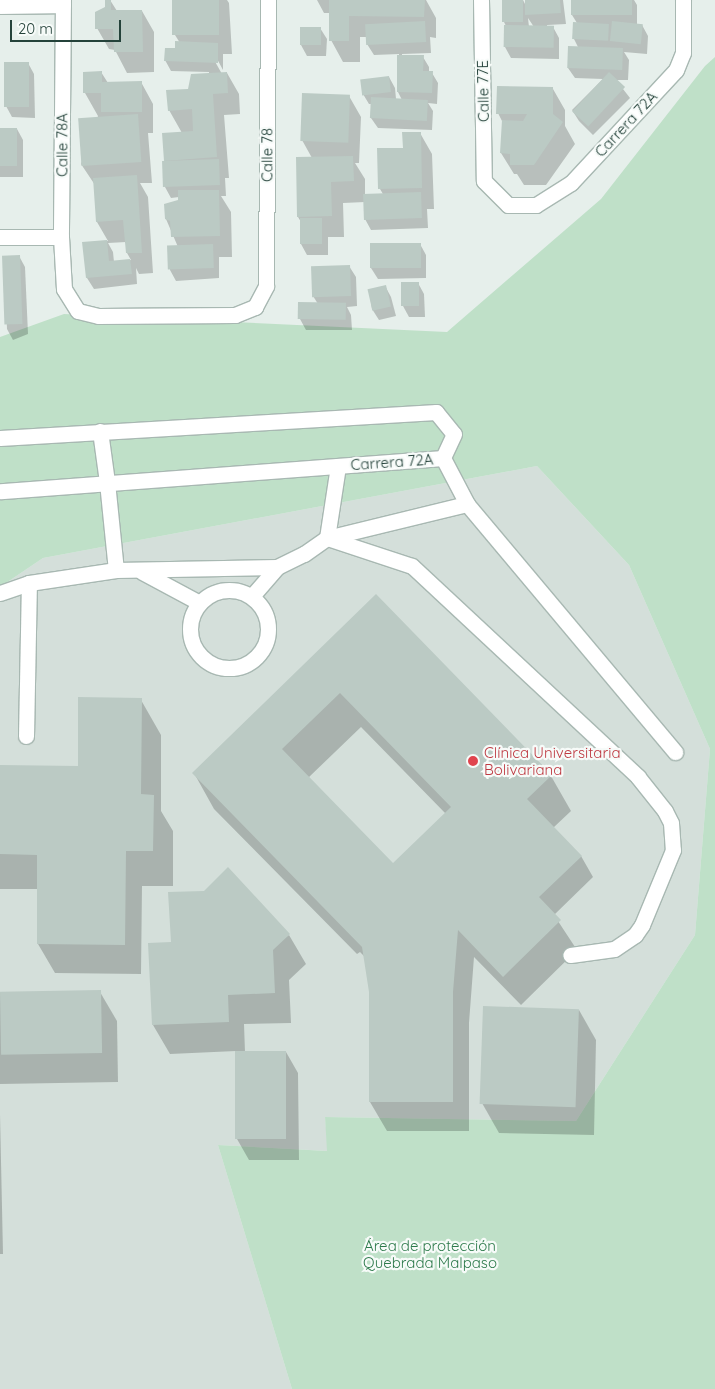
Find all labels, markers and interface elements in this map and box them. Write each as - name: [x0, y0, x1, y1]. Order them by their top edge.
- scale bar: [12, 10, 124, 42]
- text: 20 m: [18, 19, 53, 38]
- street label: Calle 77E: [473, 60, 493, 122]
- street label: Carrera 72A: [591, 87, 661, 161]
- street label: Calle 78A: [53, 113, 71, 177]
- street label: Calle 78: [258, 128, 276, 182]
- street label: Carrera 72A: [350, 450, 434, 474]
- place label: Clínica Universitaria Bolivariana: [484, 743, 620, 778]
- marker: Clínica Universitaria Bolivariana: [466, 754, 480, 768]
- park label: Área de protección Quebrada Malpaso: [363, 1236, 497, 1271]

